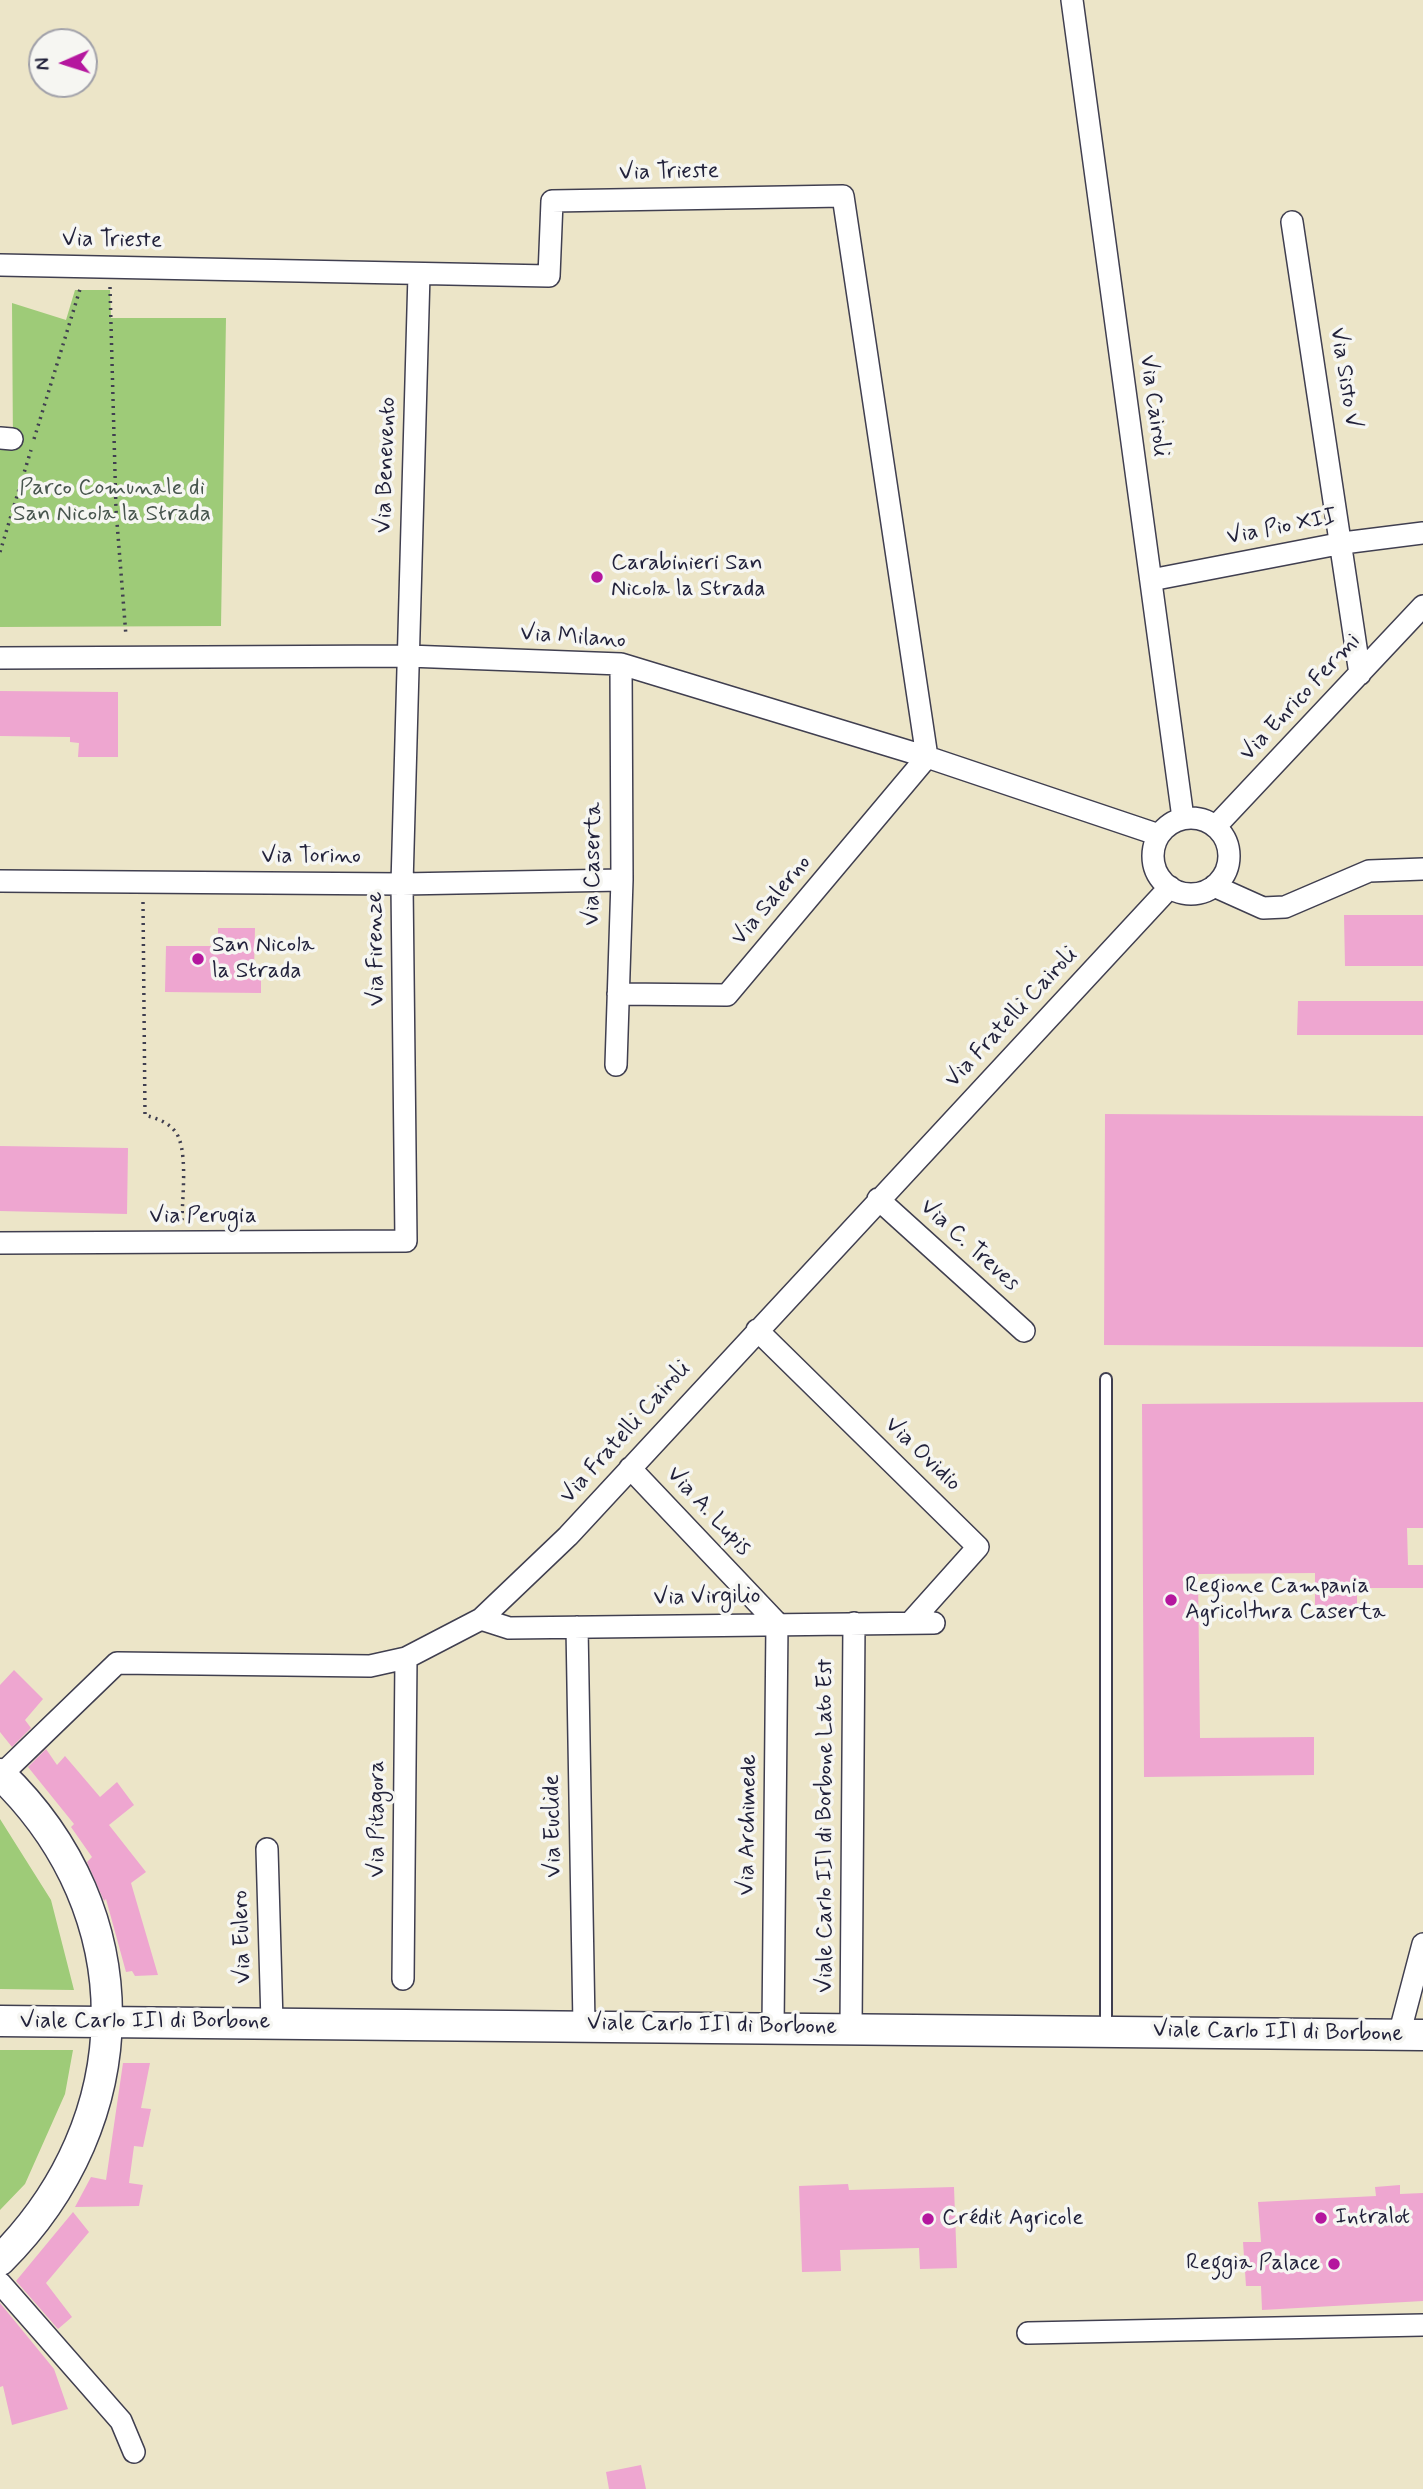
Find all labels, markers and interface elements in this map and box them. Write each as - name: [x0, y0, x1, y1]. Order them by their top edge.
- north arrow: [28, 28, 98, 98]
- text: N: [31, 57, 56, 71]
- street label: Via Trieste: [619, 158, 719, 188]
- street label: Via Trieste: [62, 226, 162, 256]
- street label: Via Sisto V: [1322, 326, 1366, 430]
- street label: Via Cairoli: [1132, 353, 1174, 459]
- street label: Via Benevento: [371, 396, 403, 534]
- park label: Parco Comunale di San Nicola la Strada: [13, 475, 211, 529]
- street label: Via Pio XII: [1225, 504, 1339, 552]
- place label: Carabinieri San Nicola la Strada: [611, 550, 765, 604]
- marker: Carabinieri San Nicola la Strada: [589, 569, 605, 585]
- street label: Via Milano: [519, 621, 627, 655]
- street label: Via Enrico Fermi: [1235, 628, 1367, 768]
- street label: Via Caserta: [579, 802, 609, 926]
- street label: Via Torino: [261, 843, 361, 871]
- street label: Via Salerno: [726, 850, 818, 952]
- street label: Via Firenze: [362, 891, 392, 1007]
- place label: San Nicola la Strada: [212, 932, 315, 986]
- street label: Via Fratelli Cairoli: [940, 942, 1084, 1094]
- marker: San Nicola la Strada: [190, 951, 206, 967]
- street label: Via C. Treves: [913, 1194, 1025, 1298]
- street label: Via Perugia: [149, 1203, 257, 1231]
- street label: Via Fratelli Cairoli: [555, 1356, 697, 1510]
- street label: Via Ovidio: [878, 1412, 966, 1498]
- street label: Via A. Lupis: [660, 1462, 756, 1562]
- place label: Regione Campania Agricoltura Caserta: [1185, 1573, 1386, 1627]
- street label: Via Virgilio: [653, 1583, 761, 1613]
- marker: Regione Campania Agricoltura Caserta: [1163, 1592, 1179, 1608]
- street label: Viale Carlo III di Borbone Lato Est: [812, 1659, 840, 1993]
- street label: Via Archimede: [734, 1754, 764, 1896]
- street label: Via Pitagora: [364, 1760, 392, 1878]
- street label: Via Euclide: [539, 1774, 569, 1878]
- street label: Via Eulero: [228, 1890, 258, 1984]
- street label: Viale Carlo III di Borbone: [20, 2008, 270, 2036]
- street label: Viale Carlo III di Borbone: [587, 2010, 837, 2042]
- street label: Viale Carlo III di Borbone: [1153, 2017, 1403, 2049]
- place label: Intralot: [1335, 2204, 1410, 2232]
- place label: Crédit Agricole: [942, 2205, 1084, 2233]
- marker: Intralot: [1313, 2210, 1329, 2226]
- marker: Crédit Agricole: [920, 2211, 936, 2227]
- place label: Reggia Palace: [1186, 2250, 1320, 2278]
- marker: Reggia Palace: [1326, 2256, 1342, 2272]

